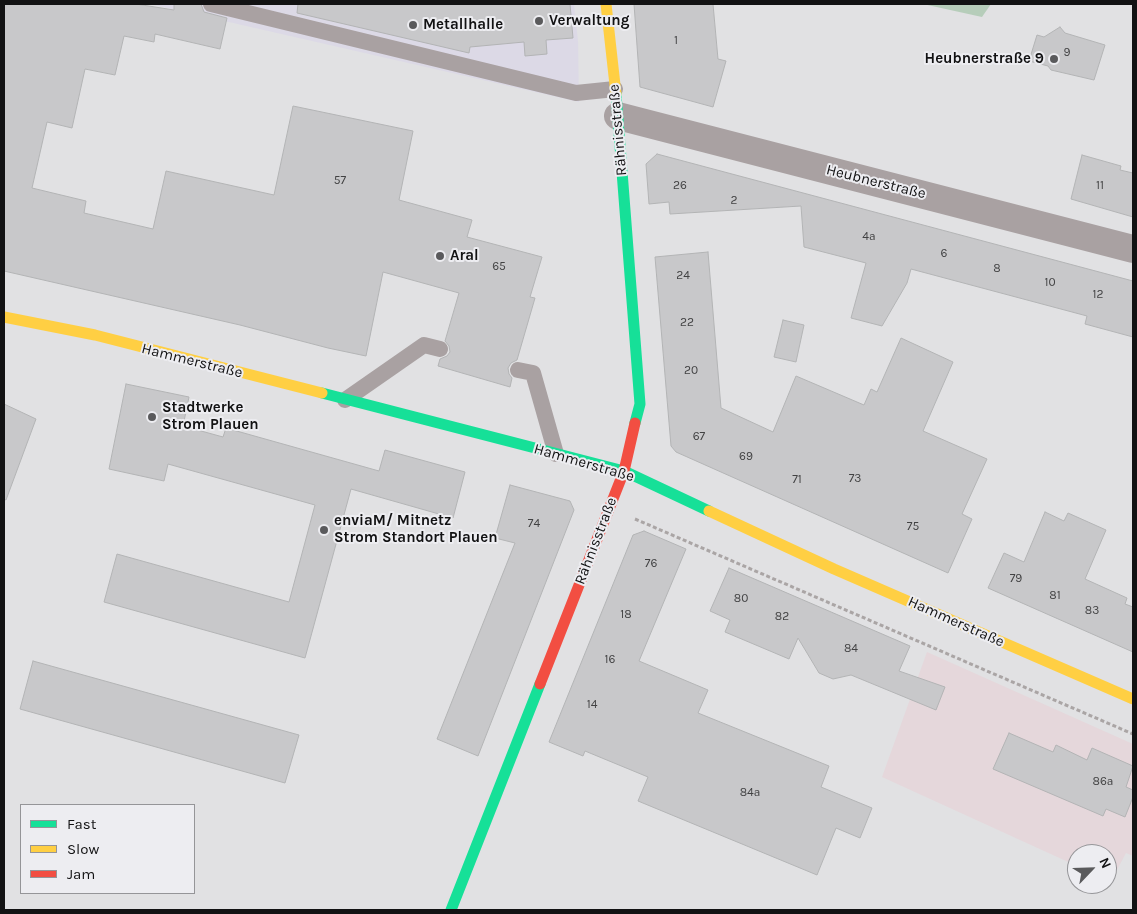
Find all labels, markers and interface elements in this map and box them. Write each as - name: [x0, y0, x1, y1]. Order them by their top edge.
- place label: Verwaltung: [549, 12, 629, 30]
- marker: Verwaltung: [533, 15, 545, 27]
- place label: Metallhalle: [423, 16, 503, 34]
- marker: Metallhalle: [407, 19, 419, 31]
- house number: 1: [674, 34, 678, 48]
- house number: 9: [1064, 46, 1070, 60]
- place label: Heubnerstraße 9: [925, 50, 1044, 68]
- marker: Heubnerstraße 9: [1048, 53, 1060, 65]
- street label: Rähnisstraße: [605, 83, 631, 177]
- street label: Heubnerstraße: [824, 161, 928, 203]
- house number: 57: [334, 174, 346, 188]
- house number: 26: [673, 179, 687, 193]
- house number: 11: [1096, 179, 1104, 193]
- house number: 2: [731, 194, 737, 208]
- house number: 4a: [862, 230, 876, 244]
- place label: Aral: [450, 247, 479, 265]
- house number: 6: [941, 247, 947, 261]
- marker: Aral: [434, 250, 446, 262]
- house number: 65: [492, 260, 506, 274]
- house number: 8: [993, 262, 1001, 276]
- house number: 24: [676, 269, 690, 283]
- house number: 10: [1044, 276, 1056, 290]
- house number: 12: [1093, 288, 1103, 302]
- house number: 22: [680, 316, 694, 330]
- street label: Hammerstraße: [140, 340, 244, 382]
- house number: 20: [684, 364, 698, 378]
- place label: Stadtwerke Strom Plauen: [162, 399, 259, 434]
- marker: Stadtwerke Strom Plauen: [146, 411, 158, 423]
- house number: 67: [693, 430, 705, 444]
- street label: Hammerstraße: [532, 440, 636, 486]
- house number: 69: [739, 450, 753, 464]
- house number: 73: [849, 472, 861, 486]
- house number: 71: [792, 473, 802, 487]
- street label: Rähnisstraße: [571, 495, 621, 587]
- place label: enviaM/ Mitnetz Strom Standort Plauen: [334, 512, 498, 547]
- house number: 74: [528, 517, 540, 531]
- house number: 75: [907, 520, 919, 534]
- marker: enviaM/ Mitnetz Strom Standort Plauen: [318, 524, 330, 536]
- house number: 76: [645, 557, 657, 571]
- house number: 79: [1010, 572, 1022, 586]
- house number: 81: [1049, 589, 1061, 603]
- house number: 80: [734, 592, 748, 606]
- street label: Hammerstraße: [905, 593, 1007, 651]
- house number: 83: [1085, 604, 1099, 618]
- house number: 18: [620, 608, 632, 622]
- house number: 82: [775, 610, 789, 624]
- house number: 84: [844, 642, 858, 656]
- house number: 16: [605, 653, 615, 667]
- house number: 14: [587, 698, 597, 712]
- house number: 86a: [1093, 775, 1113, 789]
- house number: 84a: [740, 786, 760, 800]
- legend: [20, 804, 195, 894]
- text: Fast: [67, 815, 96, 833]
- text: Slow: [67, 840, 99, 858]
- north arrow: [1067, 844, 1117, 894]
- text: N: [1095, 855, 1115, 871]
- text: Jam: [67, 865, 95, 883]

